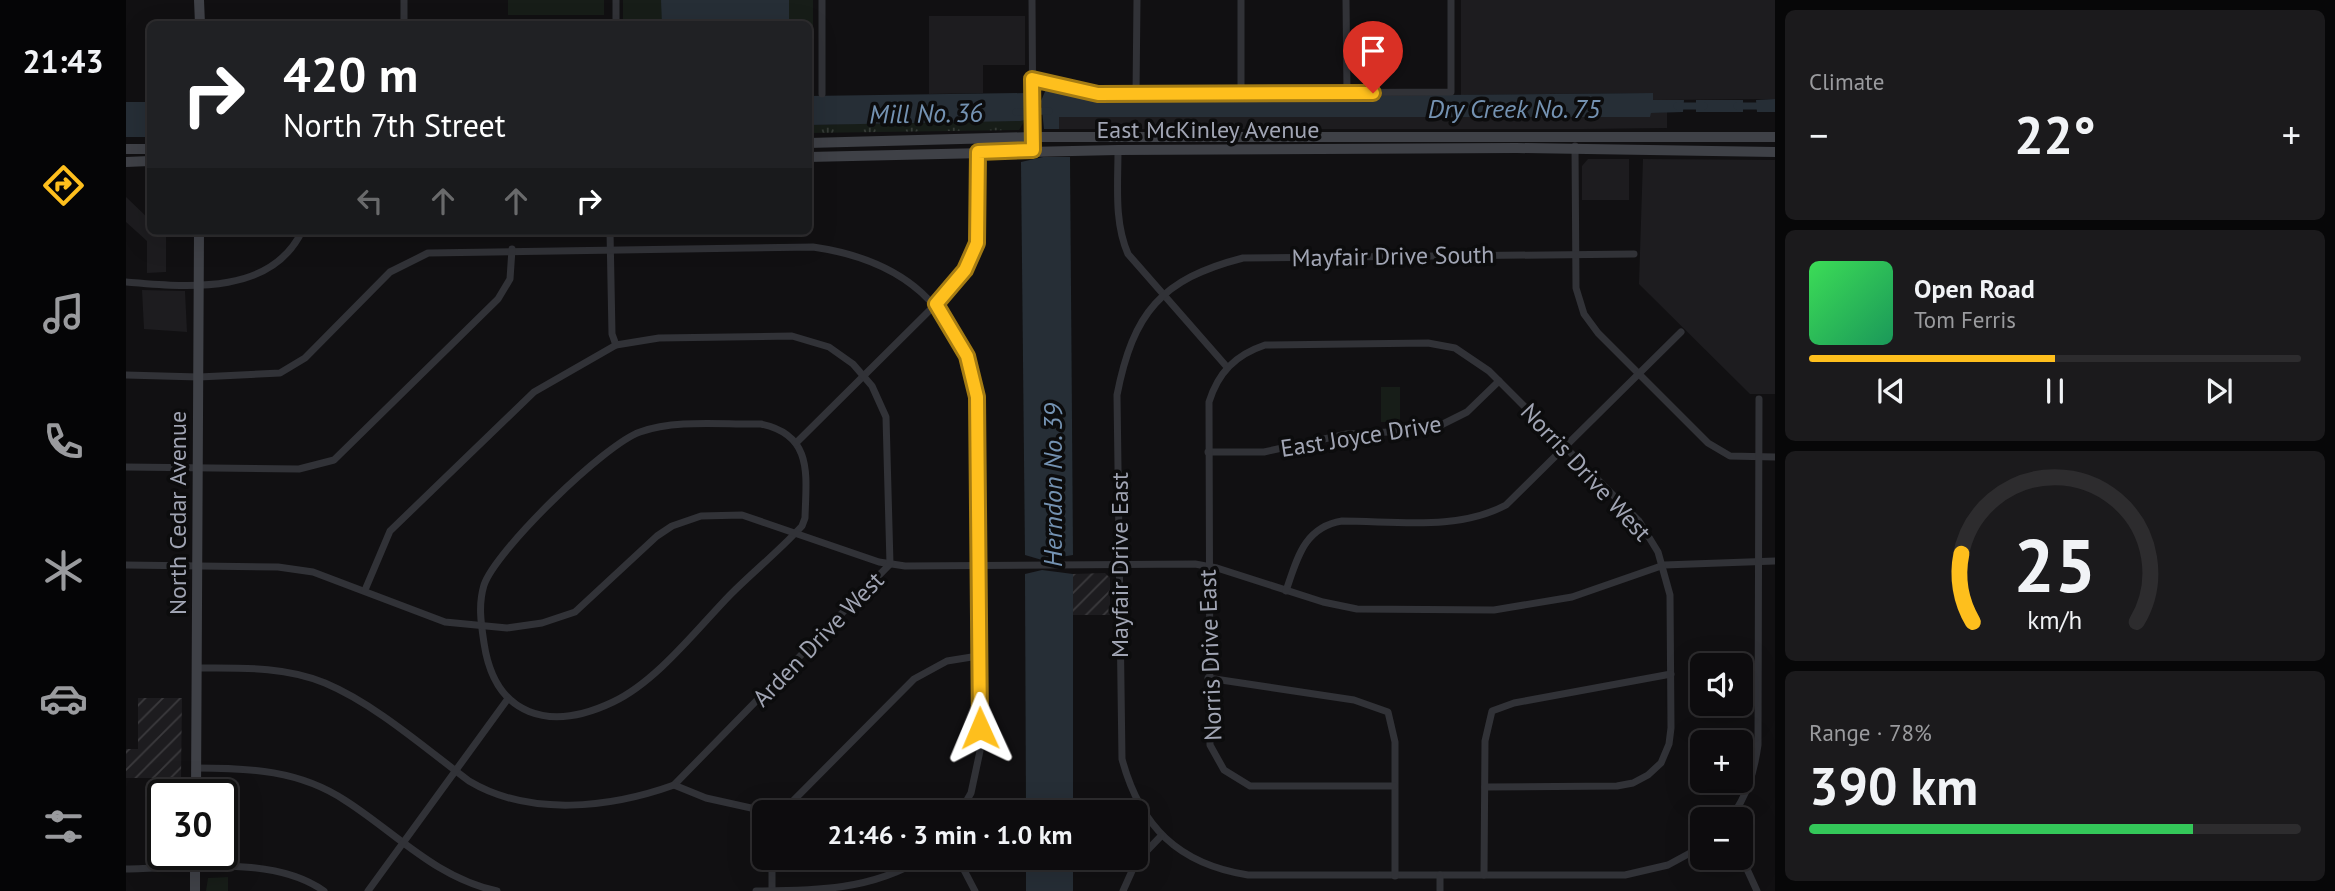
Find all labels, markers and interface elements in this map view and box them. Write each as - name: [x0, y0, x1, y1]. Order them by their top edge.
- pin: [1343, 21, 1403, 93]
- icon: arrive: [1354, 32, 1392, 70]
- text: 21:43: [22, 40, 104, 82]
- text: 420 m: [283, 42, 418, 106]
- icon: right: [168, 49, 259, 140]
- text: Climate: [1809, 67, 1884, 96]
- water label: Dry Creek No. 75: [1428, 92, 1601, 125]
- water label: Mill No. 36: [869, 96, 983, 130]
- text: 22°: [2014, 101, 2096, 168]
- text: North 7th Street: [283, 104, 506, 146]
- text: −: [1809, 110, 1828, 159]
- text: +: [2282, 110, 2301, 159]
- street label: East McKinley Avenue: [1096, 114, 1320, 145]
- icon: directions: [39, 161, 88, 210]
- icon: left: [351, 182, 389, 220]
- icon: ahead: [424, 182, 462, 220]
- icon: ahead: [497, 182, 535, 220]
- icon: right: [570, 182, 608, 220]
- street label: Mayfair Drive South: [1291, 239, 1495, 273]
- text: Open Road: [1914, 272, 2035, 305]
- icon: music: [39, 289, 88, 338]
- text: Tom Ferris: [1914, 305, 2016, 334]
- icon: previous: [1872, 372, 1910, 410]
- icon: pause: [2036, 372, 2074, 410]
- icon: next: [2200, 372, 2238, 410]
- street label: Norris Drive West: [1514, 397, 1658, 547]
- water label: Herndon No. 39: [1036, 403, 1069, 567]
- street label: East Joyce Drive: [1278, 408, 1444, 464]
- street label: North Cedar Avenue: [162, 411, 193, 615]
- icon: phone: [39, 417, 88, 466]
- street label: Mayfair Drive East: [1104, 472, 1135, 658]
- text: 25: [2014, 518, 2096, 612]
- icon: climate: [39, 546, 88, 595]
- street label: Arden Drive West: [746, 565, 890, 713]
- street label: Norris Drive East: [1192, 569, 1228, 741]
- text: km/h: [2028, 603, 2082, 635]
- map controls: [1690, 653, 1753, 870]
- button: sound: [1690, 653, 1753, 716]
- icon: car: [39, 674, 88, 723]
- position arrow: [943, 691, 1017, 765]
- text: Range · 78%: [1809, 718, 1932, 747]
- button: +: [1690, 730, 1753, 793]
- text: 390 km: [1809, 752, 1978, 819]
- speed limit sign: 30: [147, 779, 238, 870]
- icon: filters: [39, 802, 88, 851]
- button: −: [1690, 807, 1753, 870]
- text: 21:46 · 3 min · 1.0 km: [828, 818, 1073, 851]

